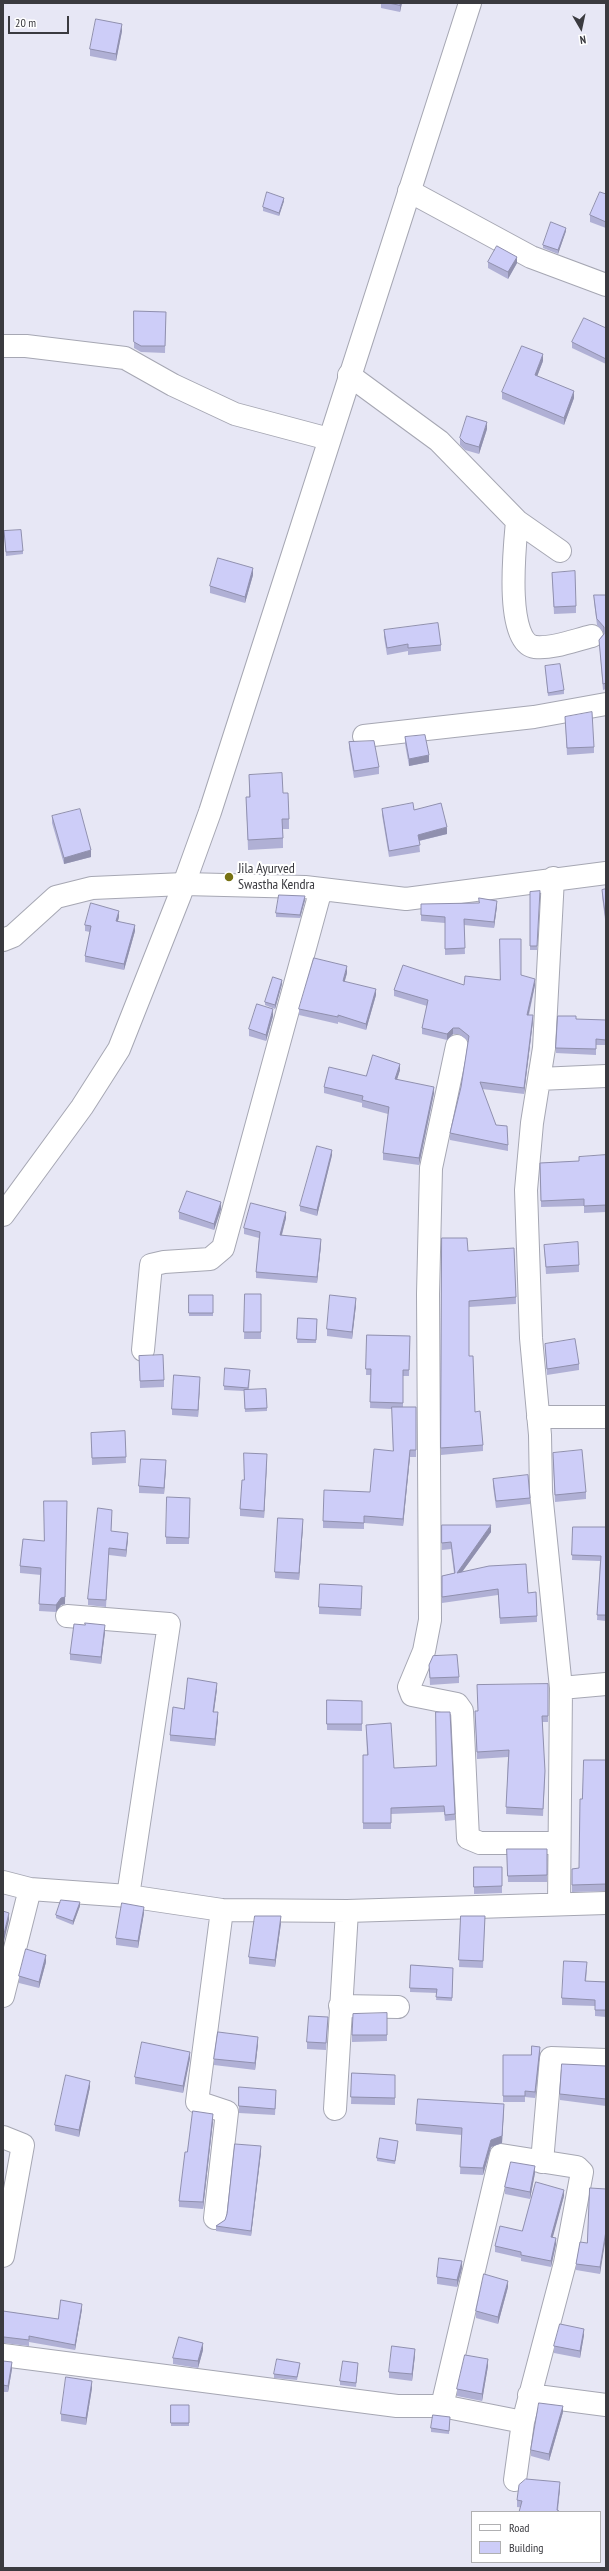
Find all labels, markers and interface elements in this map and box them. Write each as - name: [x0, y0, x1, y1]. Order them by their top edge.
- scale bar: [10, 8, 71, 34]
- north arrow: [561, 8, 601, 48]
- text: 20 m: [15, 15, 36, 30]
- text: N: [579, 32, 587, 47]
- place label: Jila Ayurved Swastha Kendra: [238, 861, 315, 894]
- marker: Jila Ayurved Swastha Kendra: [223, 871, 235, 883]
- legend: [471, 2511, 601, 2563]
- text: Road: [509, 2520, 529, 2535]
- text: Building: [509, 2540, 544, 2555]

